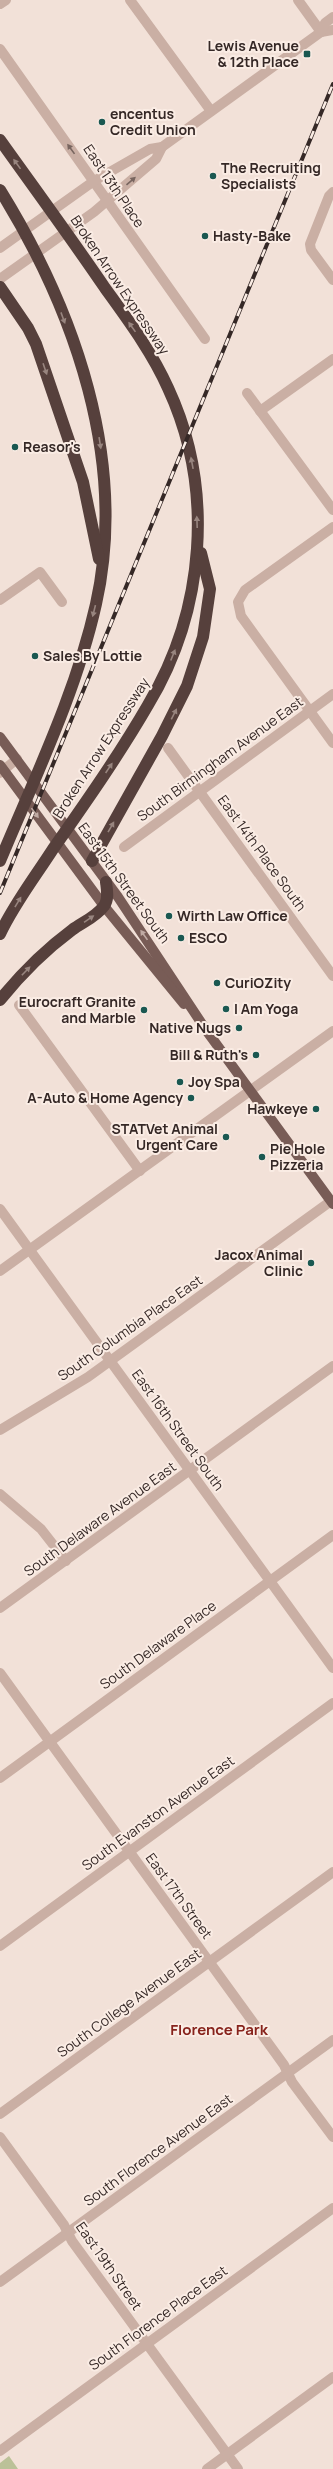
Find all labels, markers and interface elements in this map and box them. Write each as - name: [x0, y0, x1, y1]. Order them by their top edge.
- place label: Lewis Avenue & 12th Place: [207, 36, 299, 71]
- marker: Lewis Avenue & 12th Place: [302, 49, 312, 59]
- place label: encentus Credit Union: [110, 104, 196, 139]
- marker: encentus Credit Union: [97, 117, 107, 127]
- street label: East 13th Place: [80, 140, 149, 231]
- one-way arrow: [68, 144, 76, 154]
- place label: The Recruiting Specialists: [221, 158, 321, 193]
- one-way arrow: [13, 159, 21, 170]
- marker: The Recruiting Specialists: [208, 171, 218, 181]
- one-way arrow: [126, 176, 136, 185]
- street label: Broken Arrow Expressway: [67, 211, 175, 359]
- place label: Hasty-Bake: [213, 226, 291, 245]
- marker: Hasty-Bake: [200, 231, 210, 241]
- one-way arrow: [61, 313, 67, 325]
- one-way arrow: [128, 321, 136, 332]
- one-way arrow: [42, 364, 48, 376]
- place label: Reasor's: [23, 437, 81, 456]
- one-way arrow: [97, 437, 103, 449]
- marker: Reasor's: [10, 442, 20, 452]
- one-way arrow: [189, 456, 195, 469]
- one-way arrow: [194, 516, 201, 528]
- one-way arrow: [91, 605, 97, 617]
- place label: Sales By Lottie: [43, 646, 142, 665]
- one-way arrow: [171, 649, 177, 661]
- marker: Sales By Lottie: [30, 651, 40, 661]
- street label: Broken Arrow Expressway: [48, 673, 154, 822]
- street label: South Birmingham Avenue East: [133, 692, 307, 825]
- one-way arrow: [171, 708, 177, 720]
- one-way arrow: [105, 762, 112, 774]
- street label: East 14th Place South: [214, 791, 311, 915]
- one-way arrow: [31, 808, 39, 818]
- street label: East 15th Street South: [74, 819, 175, 947]
- one-way arrow: [107, 822, 114, 833]
- one-way arrow: [14, 897, 22, 907]
- place label: Wirth Law Office: [177, 906, 288, 925]
- marker: Wirth Law Office: [164, 911, 174, 921]
- one-way arrow: [84, 915, 95, 923]
- place label: ESCO: [189, 928, 228, 947]
- one-way arrow: [140, 930, 148, 940]
- marker: ESCO: [176, 933, 186, 943]
- one-way arrow: [21, 966, 31, 976]
- place label: CuriOZity: [225, 973, 291, 992]
- marker: CuriOZity: [212, 978, 222, 988]
- place label: Eurocraft Granite and Marble: [19, 992, 136, 1027]
- place label: I Am Yoga: [234, 999, 298, 1018]
- marker: I Am Yoga: [221, 1004, 231, 1014]
- marker: Eurocraft Granite and Marble: [139, 1005, 149, 1015]
- place label: Native Nugs: [149, 1018, 231, 1037]
- marker: Native Nugs: [234, 1023, 244, 1033]
- place label: Bill & Ruth's: [170, 1045, 248, 1064]
- marker: Bill & Ruth's: [251, 1050, 261, 1060]
- place label: Joy Spa: [188, 1072, 240, 1091]
- marker: Joy Spa: [175, 1077, 185, 1087]
- place label: A-Auto & Home Agency: [27, 1088, 183, 1107]
- marker: A-Auto & Home Agency: [186, 1093, 196, 1103]
- place label: Hawkeye: [247, 1099, 308, 1118]
- marker: Hawkeye: [311, 1104, 321, 1114]
- place label: STATVet Animal Urgent Care: [111, 1119, 218, 1154]
- marker: STATVet Animal Urgent Care: [221, 1132, 231, 1142]
- place label: Pie Hole Pizzeria: [270, 1139, 325, 1174]
- marker: Pie Hole Pizzeria: [257, 1152, 267, 1162]
- place label: Jacox Animal Clinic: [214, 1245, 303, 1280]
- marker: Jacox Animal Clinic: [306, 1258, 316, 1268]
- street label: South Columbia Place East: [54, 1270, 206, 1385]
- street label: East 16th Street South: [128, 1365, 229, 1494]
- street label: South Delaware Avenue East: [20, 1457, 180, 1580]
- street label: South Delaware Place: [96, 1596, 220, 1693]
- street label: South Evanston Avenue East: [78, 1751, 238, 1874]
- street label: East 17th Street: [142, 1849, 217, 1943]
- street label: South College Avenue East: [53, 1944, 205, 2061]
- district label: Florence Park: [170, 2019, 269, 2040]
- street label: South Florence Avenue East: [79, 2089, 236, 2210]
- street label: East 19th Street: [72, 2218, 147, 2314]
- street label: South Florence Place East: [85, 2261, 231, 2374]

